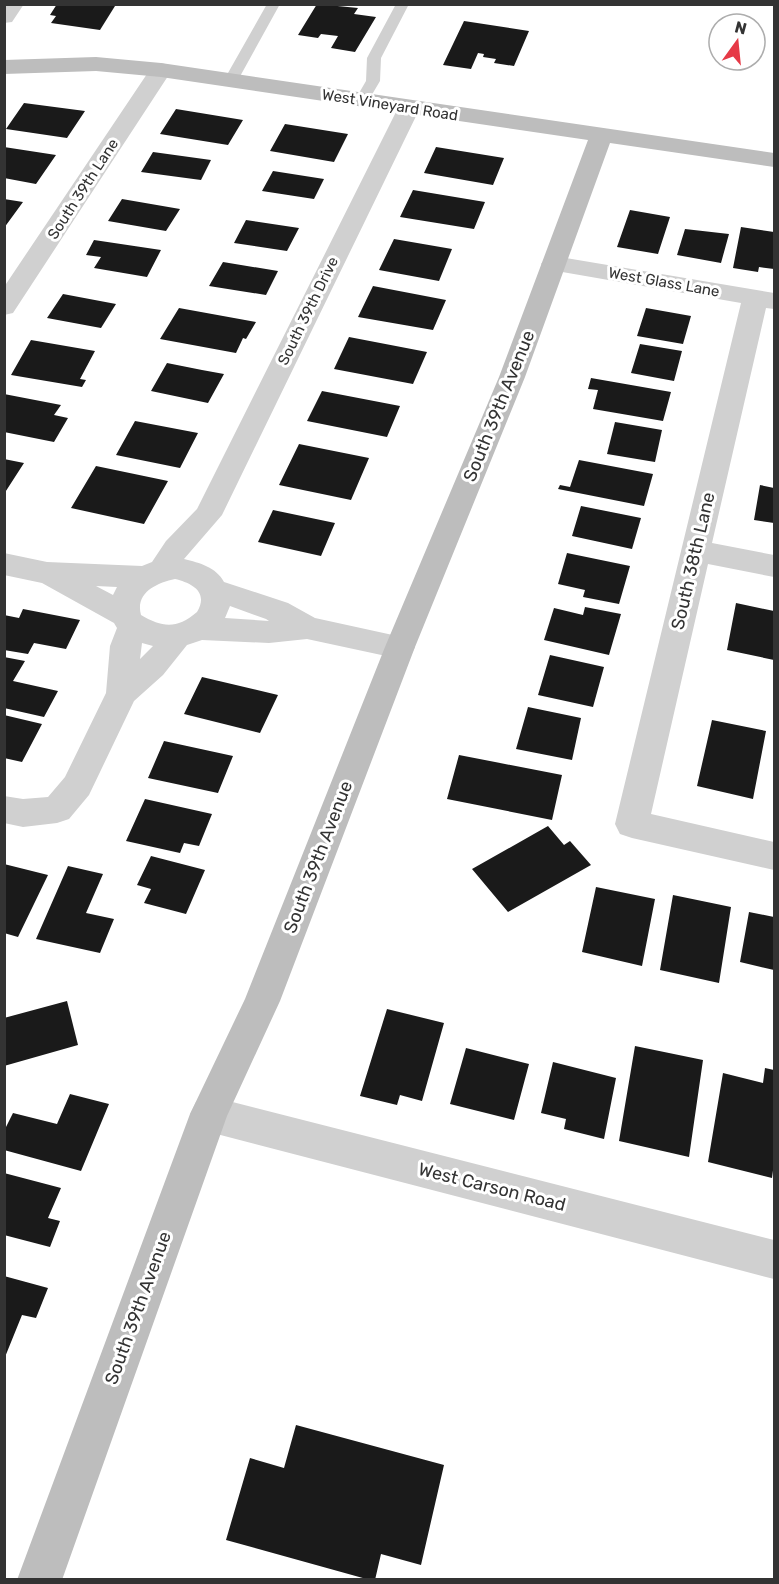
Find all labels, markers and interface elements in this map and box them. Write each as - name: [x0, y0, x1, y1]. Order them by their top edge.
- north arrow: [707, 12, 767, 72]
- text: N: [733, 17, 749, 39]
- street label: West Vineyard Road: [321, 85, 459, 125]
- street label: South 39th Lane: [44, 135, 122, 243]
- street label: South 39th Drive: [274, 254, 342, 368]
- street label: West Glass Lane: [607, 263, 721, 301]
- street label: South 39th Avenue: [459, 327, 539, 485]
- street label: South 38th Lane: [666, 490, 720, 632]
- street label: South 39th Avenue: [279, 778, 357, 936]
- street label: West Carson Road: [416, 1158, 568, 1216]
- street label: South 39th Avenue: [100, 1228, 176, 1388]

